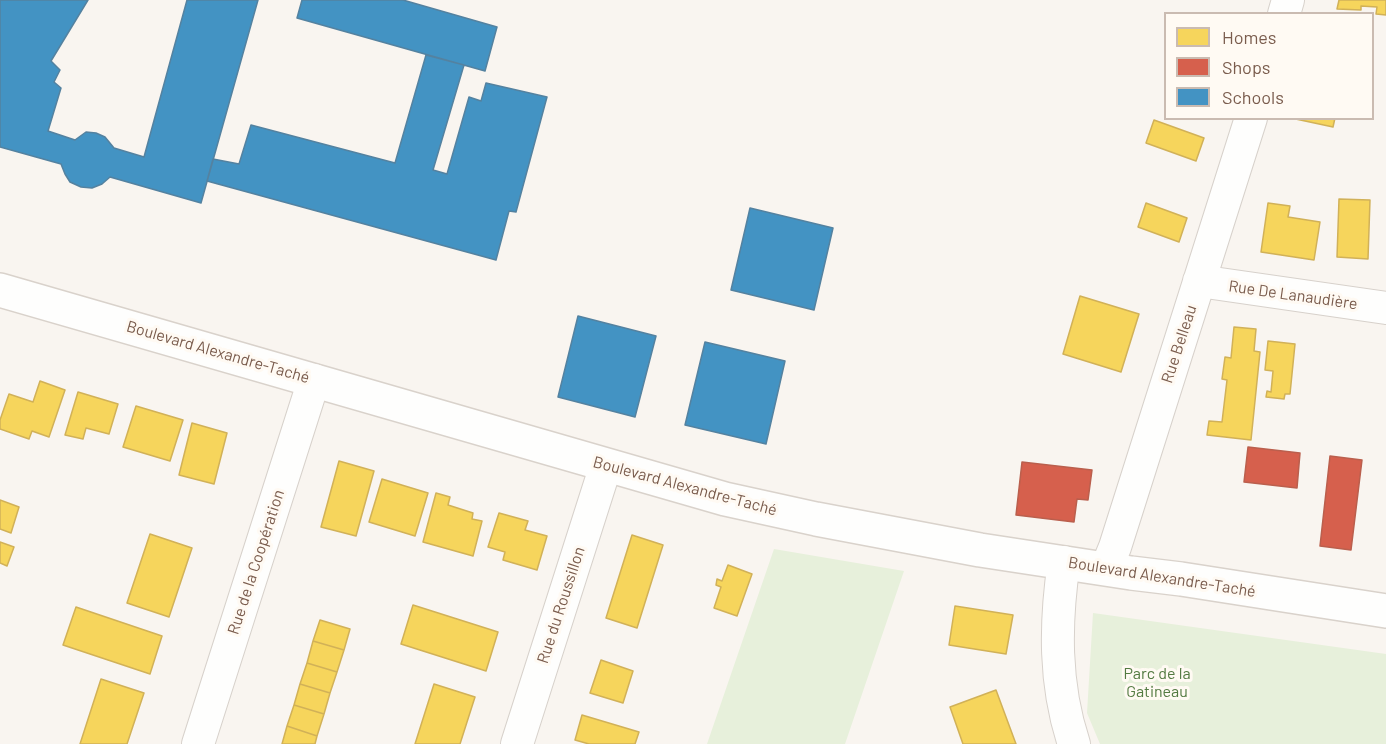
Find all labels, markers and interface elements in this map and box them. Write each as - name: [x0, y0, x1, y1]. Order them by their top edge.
- legend: [1164, 12, 1374, 120]
- text: Homes: [1222, 26, 1276, 48]
- text: Shops: [1222, 56, 1271, 78]
- text: Schools: [1222, 86, 1284, 108]
- street label: Rue De Lanaudière: [1227, 276, 1359, 314]
- street label: Rue Belleau: [1157, 302, 1201, 386]
- street label: Boulevard Alexandre-Taché: [124, 317, 312, 387]
- street label: Boulevard Alexandre-Taché: [591, 452, 779, 520]
- street label: Rue de la Coopération: [224, 487, 288, 637]
- street label: Rue du Roussillon: [533, 544, 589, 666]
- street label: Boulevard Alexandre-Taché: [1067, 553, 1257, 601]
- park label: Parc de la Gatineau: [1123, 664, 1191, 702]

